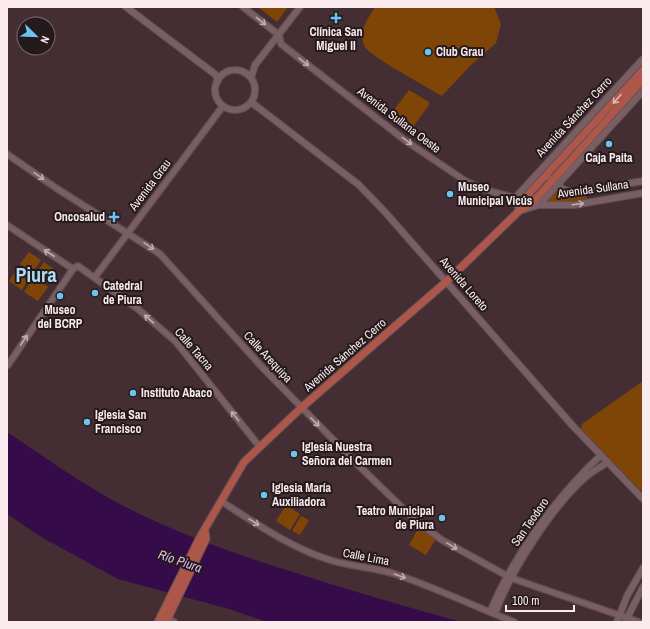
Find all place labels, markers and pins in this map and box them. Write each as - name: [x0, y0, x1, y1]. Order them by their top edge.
- marker: Clínica San Miguel II: [330, 12, 342, 24]
- place label: Clínica San Miguel II: [309, 24, 363, 54]
- place label: Club Grau: [436, 44, 484, 60]
- marker: Club Grau: [423, 47, 433, 57]
- marker: Caja Paita: [604, 139, 614, 149]
- place label: Caja Paita: [585, 150, 633, 166]
- place label: Museo Municipal Vicús: [458, 179, 533, 209]
- marker: Museo Municipal Vicús: [445, 189, 455, 199]
- place label: Oncosalud: [54, 209, 105, 225]
- marker: Oncosalud: [108, 211, 120, 223]
- place label: Catedral de Piura: [103, 278, 143, 308]
- marker: Catedral de Piura: [90, 288, 100, 298]
- marker: Museo del BCRP: [55, 291, 65, 301]
- place label: Museo del BCRP: [38, 302, 83, 332]
- place label: Instituto Abaco: [141, 385, 212, 401]
- marker: Instituto Abaco: [128, 388, 138, 398]
- place label: Iglesia San Francisco: [95, 407, 146, 437]
- marker: Iglesia San Francisco: [82, 417, 92, 427]
- place label: Iglesia Nuestra Señora del Carmen: [302, 439, 392, 469]
- marker: Iglesia Nuestra Señora del Carmen: [289, 449, 299, 459]
- place label: Iglesia María Auxiliadora: [272, 480, 332, 510]
- marker: Iglesia María Auxiliadora: [259, 490, 269, 500]
- place label: Teatro Municipal de Piura: [357, 503, 435, 533]
- marker: Teatro Municipal de Piura: [437, 513, 447, 523]

